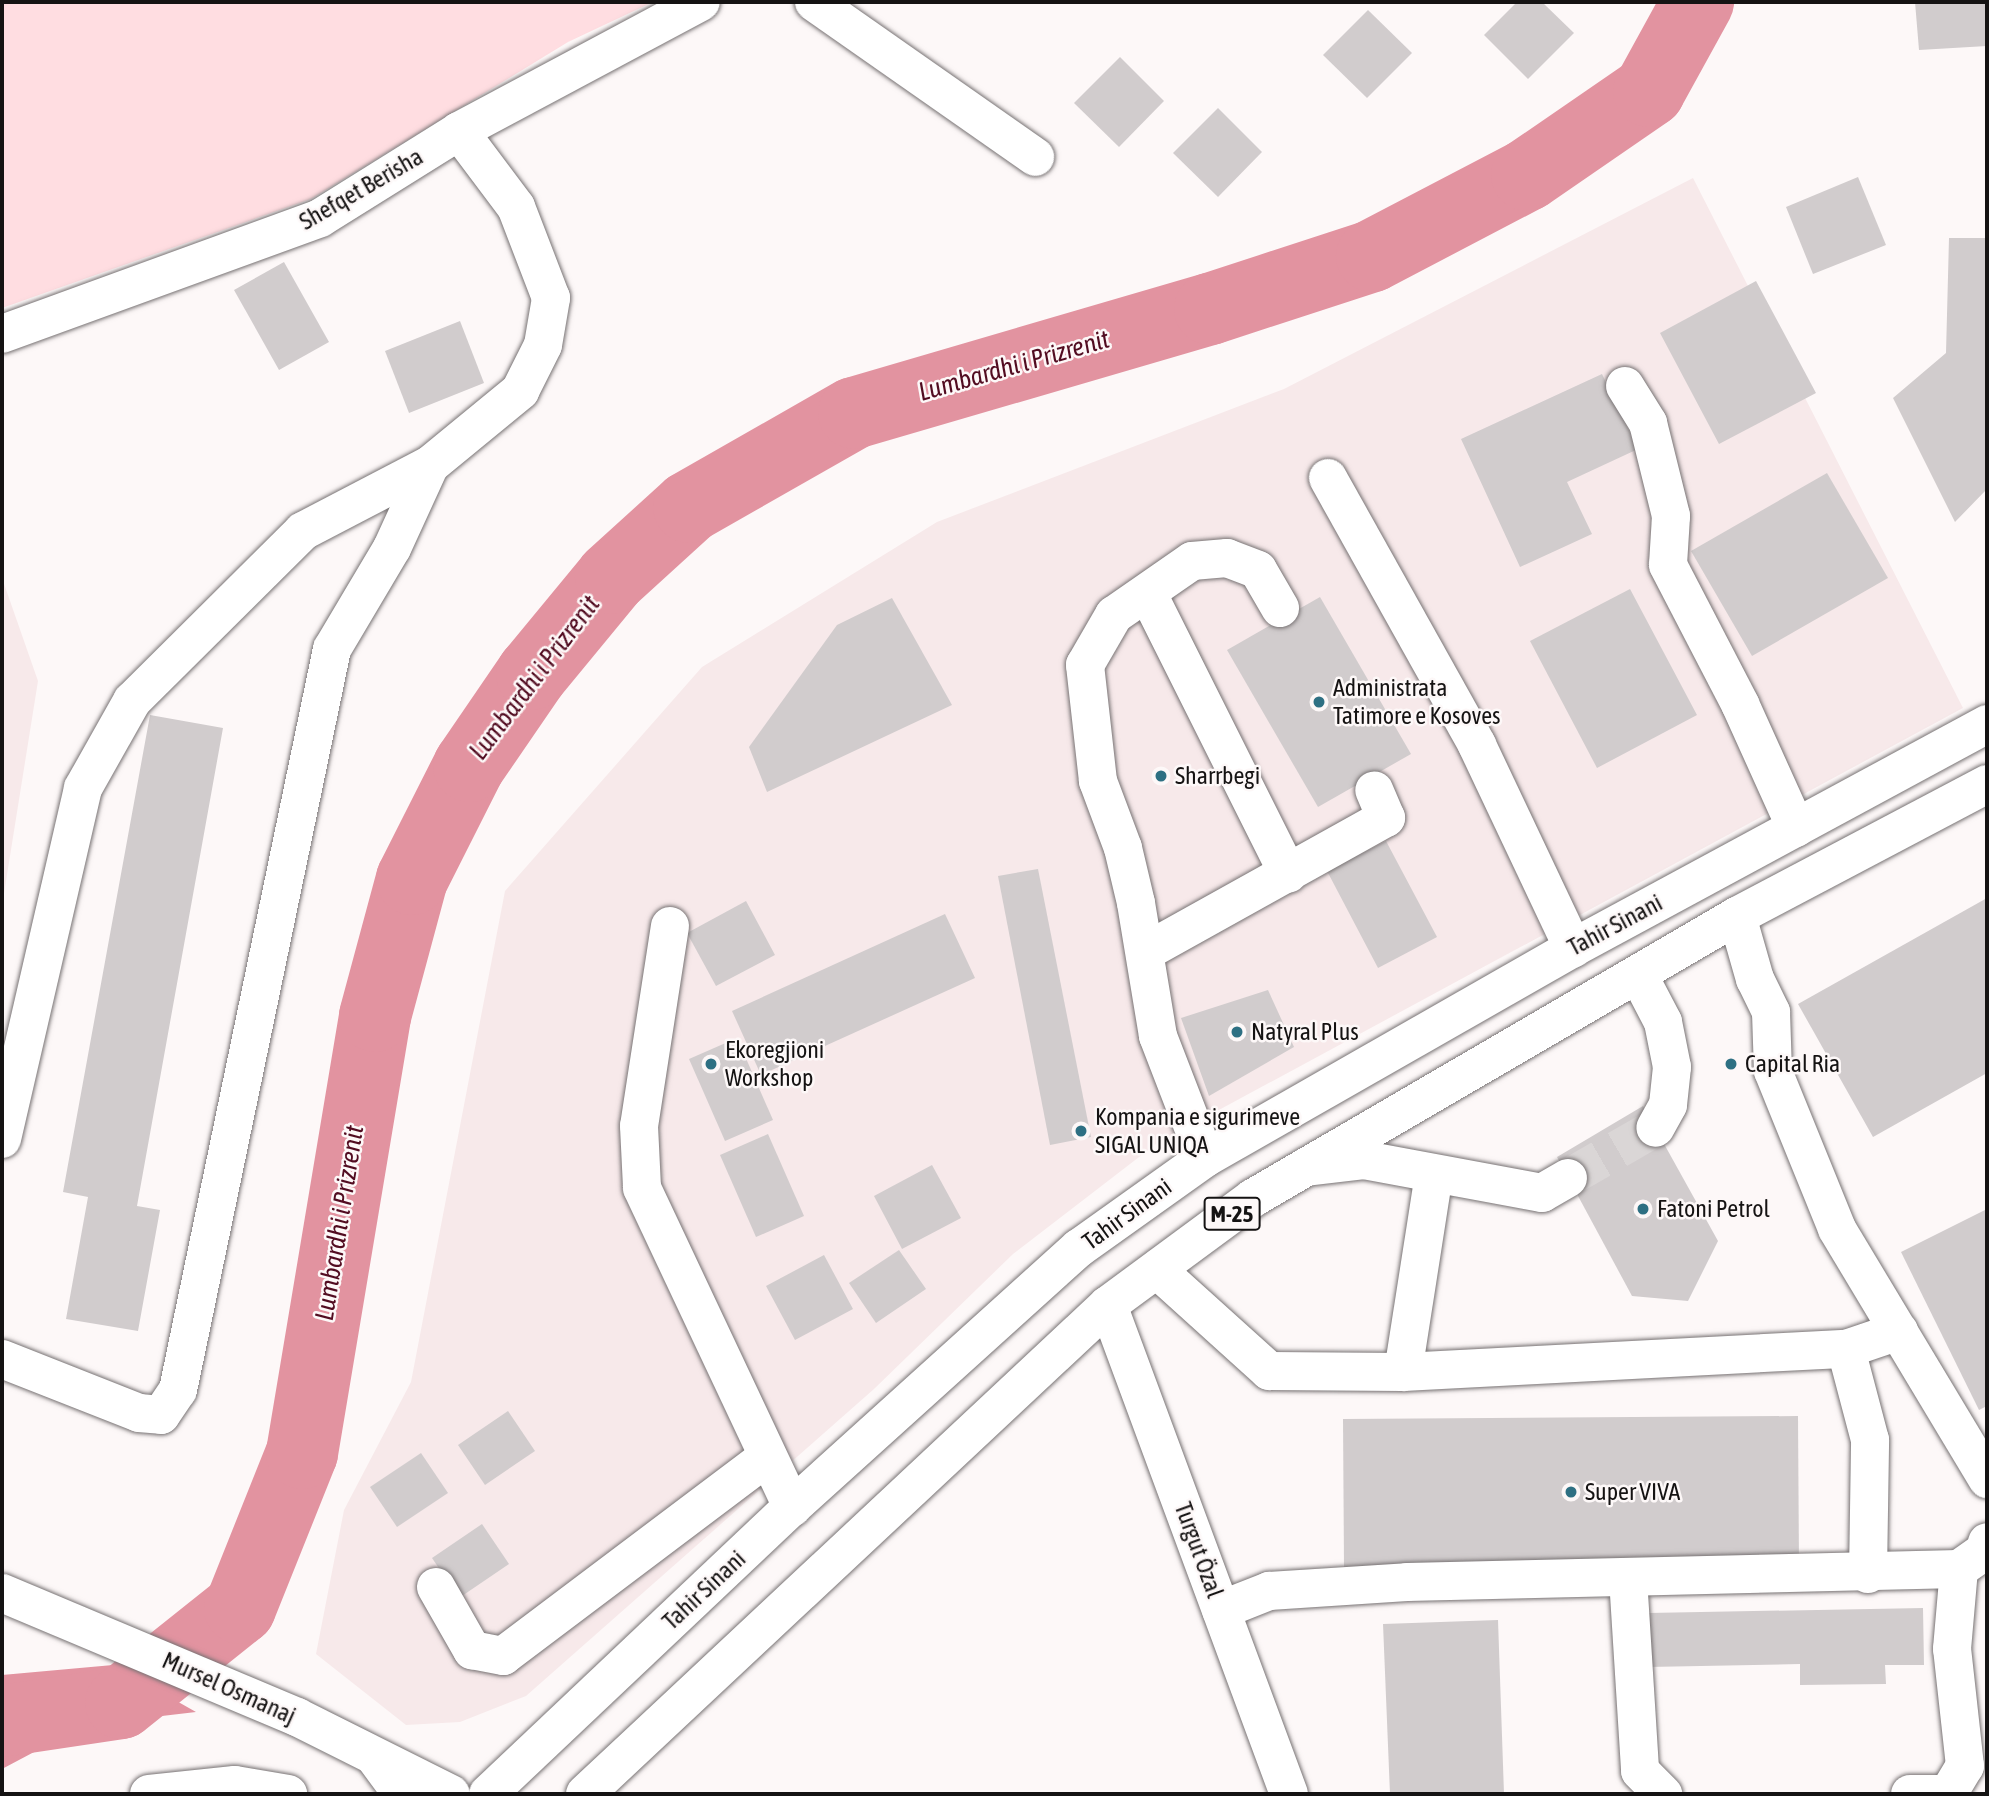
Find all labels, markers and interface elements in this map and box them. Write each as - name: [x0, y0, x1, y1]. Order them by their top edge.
- street label: Shefqet Berisha: [294, 142, 428, 236]
- water label: Lumbardhi i Prizrenit: [915, 324, 1113, 408]
- water label: Lumbardhi i Prizrenit: [463, 590, 607, 766]
- place label: Administrata Tatimore e Kosoves: [1333, 674, 1501, 730]
- marker: Administrata Tatimore e Kosoves: [1311, 694, 1327, 710]
- place label: Sharrbegi: [1175, 762, 1260, 790]
- marker: Sharrbegi: [1153, 768, 1169, 784]
- street label: Tahir Sinani: [1563, 888, 1667, 962]
- place label: Natyral Plus: [1251, 1018, 1359, 1046]
- marker: Natyral Plus: [1229, 1024, 1245, 1040]
- place label: Ekoregjioni Workshop: [725, 1036, 824, 1092]
- place label: Capital Ria: [1745, 1050, 1840, 1078]
- marker: Ekoregjioni Workshop: [703, 1056, 719, 1072]
- marker: Capital Ria: [1723, 1056, 1739, 1072]
- place label: Kompania e sigurimeve SIGAL UNIQA: [1095, 1103, 1300, 1159]
- water label: Lumbardhi i Prizrenit: [309, 1123, 371, 1323]
- marker: Kompania e sigurimeve SIGAL UNIQA: [1073, 1123, 1089, 1139]
- street label: Tahir Sinani: [1077, 1172, 1177, 1256]
- road number: M-25: [1202, 1194, 1262, 1233]
- place label: Fatoni Petrol: [1657, 1195, 1770, 1223]
- marker: Fatoni Petrol: [1635, 1201, 1651, 1217]
- place label: Super VIVA: [1585, 1478, 1680, 1506]
- marker: Super VIVA: [1563, 1484, 1579, 1500]
- street label: Turgut Özal: [1168, 1498, 1230, 1602]
- street label: Tahir Sinani: [656, 1544, 752, 1636]
- street label: Mursel Osmanaj: [158, 1646, 300, 1730]

